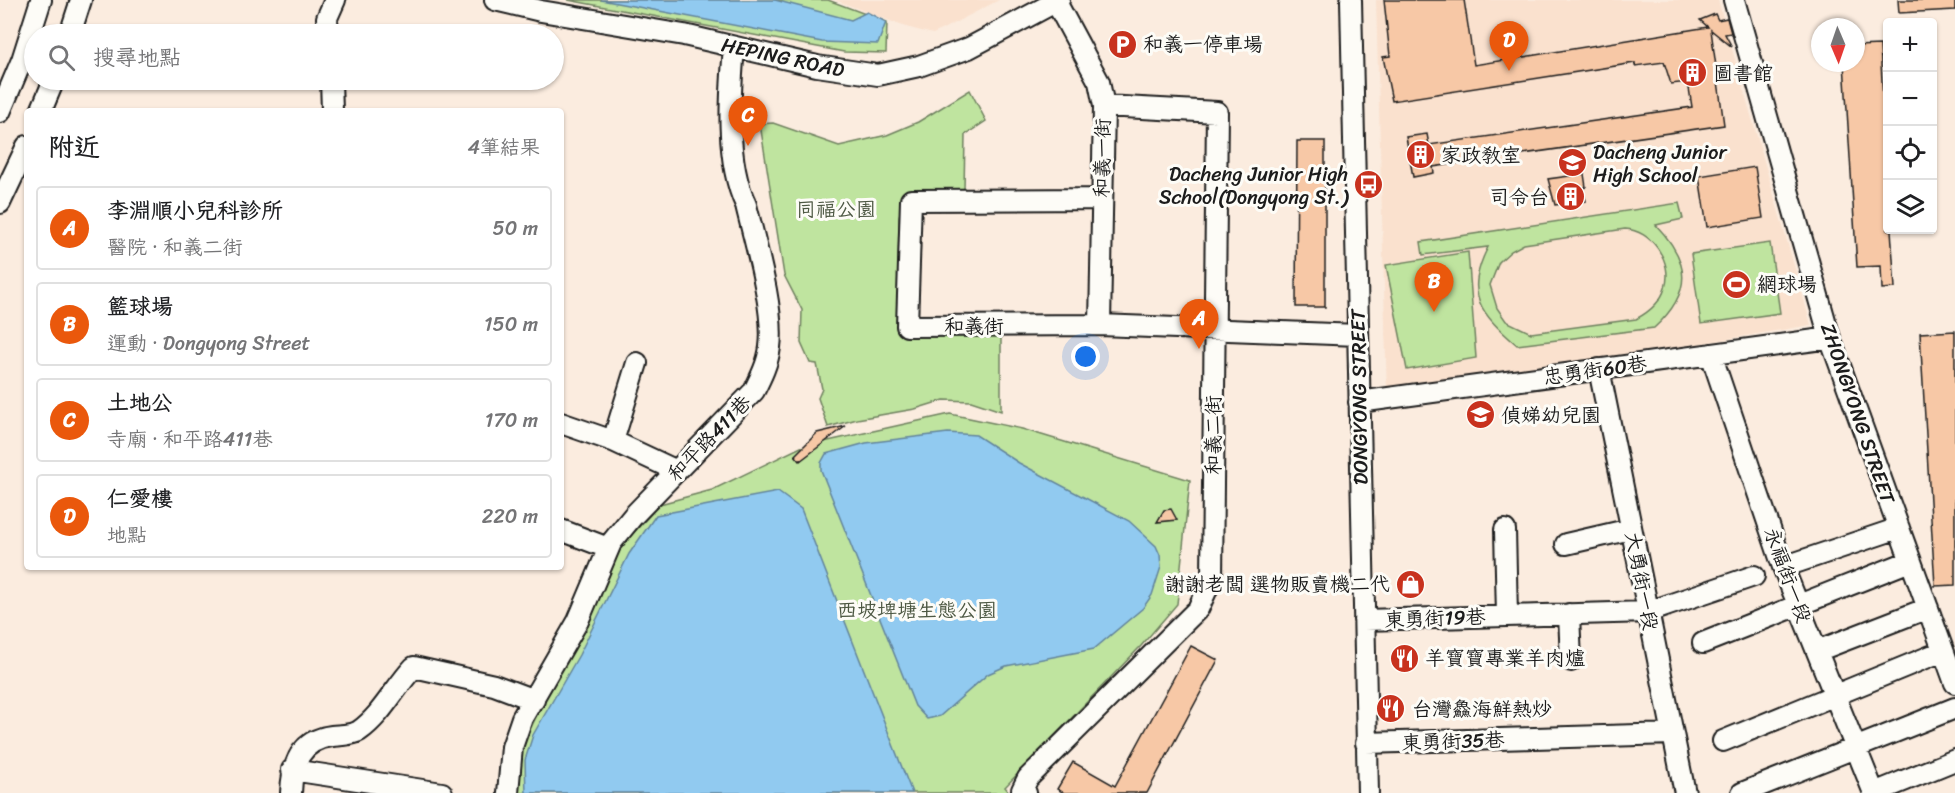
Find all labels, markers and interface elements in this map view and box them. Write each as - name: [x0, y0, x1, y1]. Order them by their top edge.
- north arrow: [1811, 18, 1865, 72]
- map controls: [1883, 18, 1937, 234]
- button: +: [1883, 18, 1937, 72]
- pin: D: [1490, 22, 1528, 71]
- search box: [24, 24, 564, 90]
- street label: HEPING ROAD: [718, 27, 848, 88]
- place label: 和義一停車場: [1143, 27, 1263, 62]
- parking icon: 和義一停車場: [1106, 28, 1138, 60]
- text: 搜尋地點: [93, 38, 181, 77]
- icon: search: [45, 41, 78, 74]
- place label: 圖書館: [1713, 56, 1773, 91]
- building icon: 圖書館: [1676, 57, 1708, 89]
- button: −: [1883, 72, 1937, 126]
- pin: C: [728, 96, 768, 146]
- street label: 和義一街: [1084, 118, 1121, 198]
- text: 附近: [48, 124, 100, 170]
- button: locate: [1883, 126, 1937, 180]
- text: 4筆結果: [468, 130, 540, 165]
- place label: Dacheng Junior High School: [1593, 135, 1727, 193]
- place label: 家政教室: [1441, 138, 1521, 173]
- building icon: 家政教室: [1404, 139, 1436, 171]
- school or university icon: Dacheng Junior High School: [1556, 147, 1588, 179]
- place label: Dacheng Junior High School(Dongyong St.): [1159, 157, 1349, 215]
- bus stop icon: Dacheng Junior High School(Dongyong St.): [1353, 169, 1385, 201]
- place label: 司令台: [1489, 180, 1549, 215]
- button: layers: [1883, 180, 1937, 234]
- building icon: 司令台: [1554, 181, 1586, 213]
- text: 李淵順小兒科診所: [107, 191, 283, 230]
- park label: 同福公園: [796, 192, 876, 227]
- text: A: [63, 211, 76, 246]
- text: 50 m: [493, 211, 538, 246]
- text: 醫院 · 和義二街: [107, 230, 243, 265]
- pin: B: [1414, 262, 1454, 312]
- place label: 網球場: [1757, 267, 1817, 302]
- sports icon: 網球場: [1720, 268, 1752, 300]
- text: 籃球場: [107, 287, 173, 326]
- pin: A: [1180, 300, 1218, 349]
- text: B: [63, 307, 76, 342]
- text: 150 m: [484, 307, 538, 342]
- street label: DONGYONG STREET: [1340, 307, 1379, 485]
- street label: 和義街: [944, 309, 1004, 344]
- street label: ZHONGYONG STREET: [1810, 318, 1905, 509]
- text: 運動 · Dongyong Street: [107, 326, 310, 361]
- your location: [1071, 342, 1100, 371]
- street label: 忠勇街60巷: [1541, 346, 1650, 395]
- text: 土地公: [107, 383, 173, 422]
- street label: 和平路411巷: [659, 386, 761, 490]
- street label: 和義二街: [1196, 395, 1231, 475]
- place label: 偵娣幼兒園: [1501, 398, 1601, 433]
- school or university icon: 偵娣幼兒園: [1464, 399, 1496, 431]
- text: C: [63, 403, 76, 438]
- text: 170 m: [485, 403, 538, 438]
- text: 寺廟 · 和平路411巷: [107, 422, 272, 457]
- text: 仁愛樓: [107, 479, 173, 518]
- text: D: [64, 499, 75, 534]
- text: 220 m: [482, 499, 538, 534]
- text: 地點: [107, 518, 147, 553]
- street label: 永福街一段: [1754, 522, 1821, 628]
- street label: 大勇街一段: [1615, 529, 1668, 634]
- place label: 謝謝老闆 選物販賣機二代: [1165, 567, 1390, 602]
- shop icon: 謝謝老闆 選物販賣機二代: [1395, 568, 1427, 600]
- park label: 西坡埤塘生態公園: [837, 593, 997, 628]
- street label: 東勇街19巷: [1384, 599, 1487, 638]
- place label: 羊寶寶專業羊肉爐: [1425, 641, 1585, 676]
- restaurant icon: 羊寶寶專業羊肉爐: [1388, 642, 1420, 674]
- place label: 台灣鱻海鮮熱炒: [1412, 692, 1552, 727]
- restaurant icon: 台灣鱻海鮮熱炒: [1375, 693, 1407, 725]
- street label: 東勇街35巷: [1401, 722, 1506, 761]

